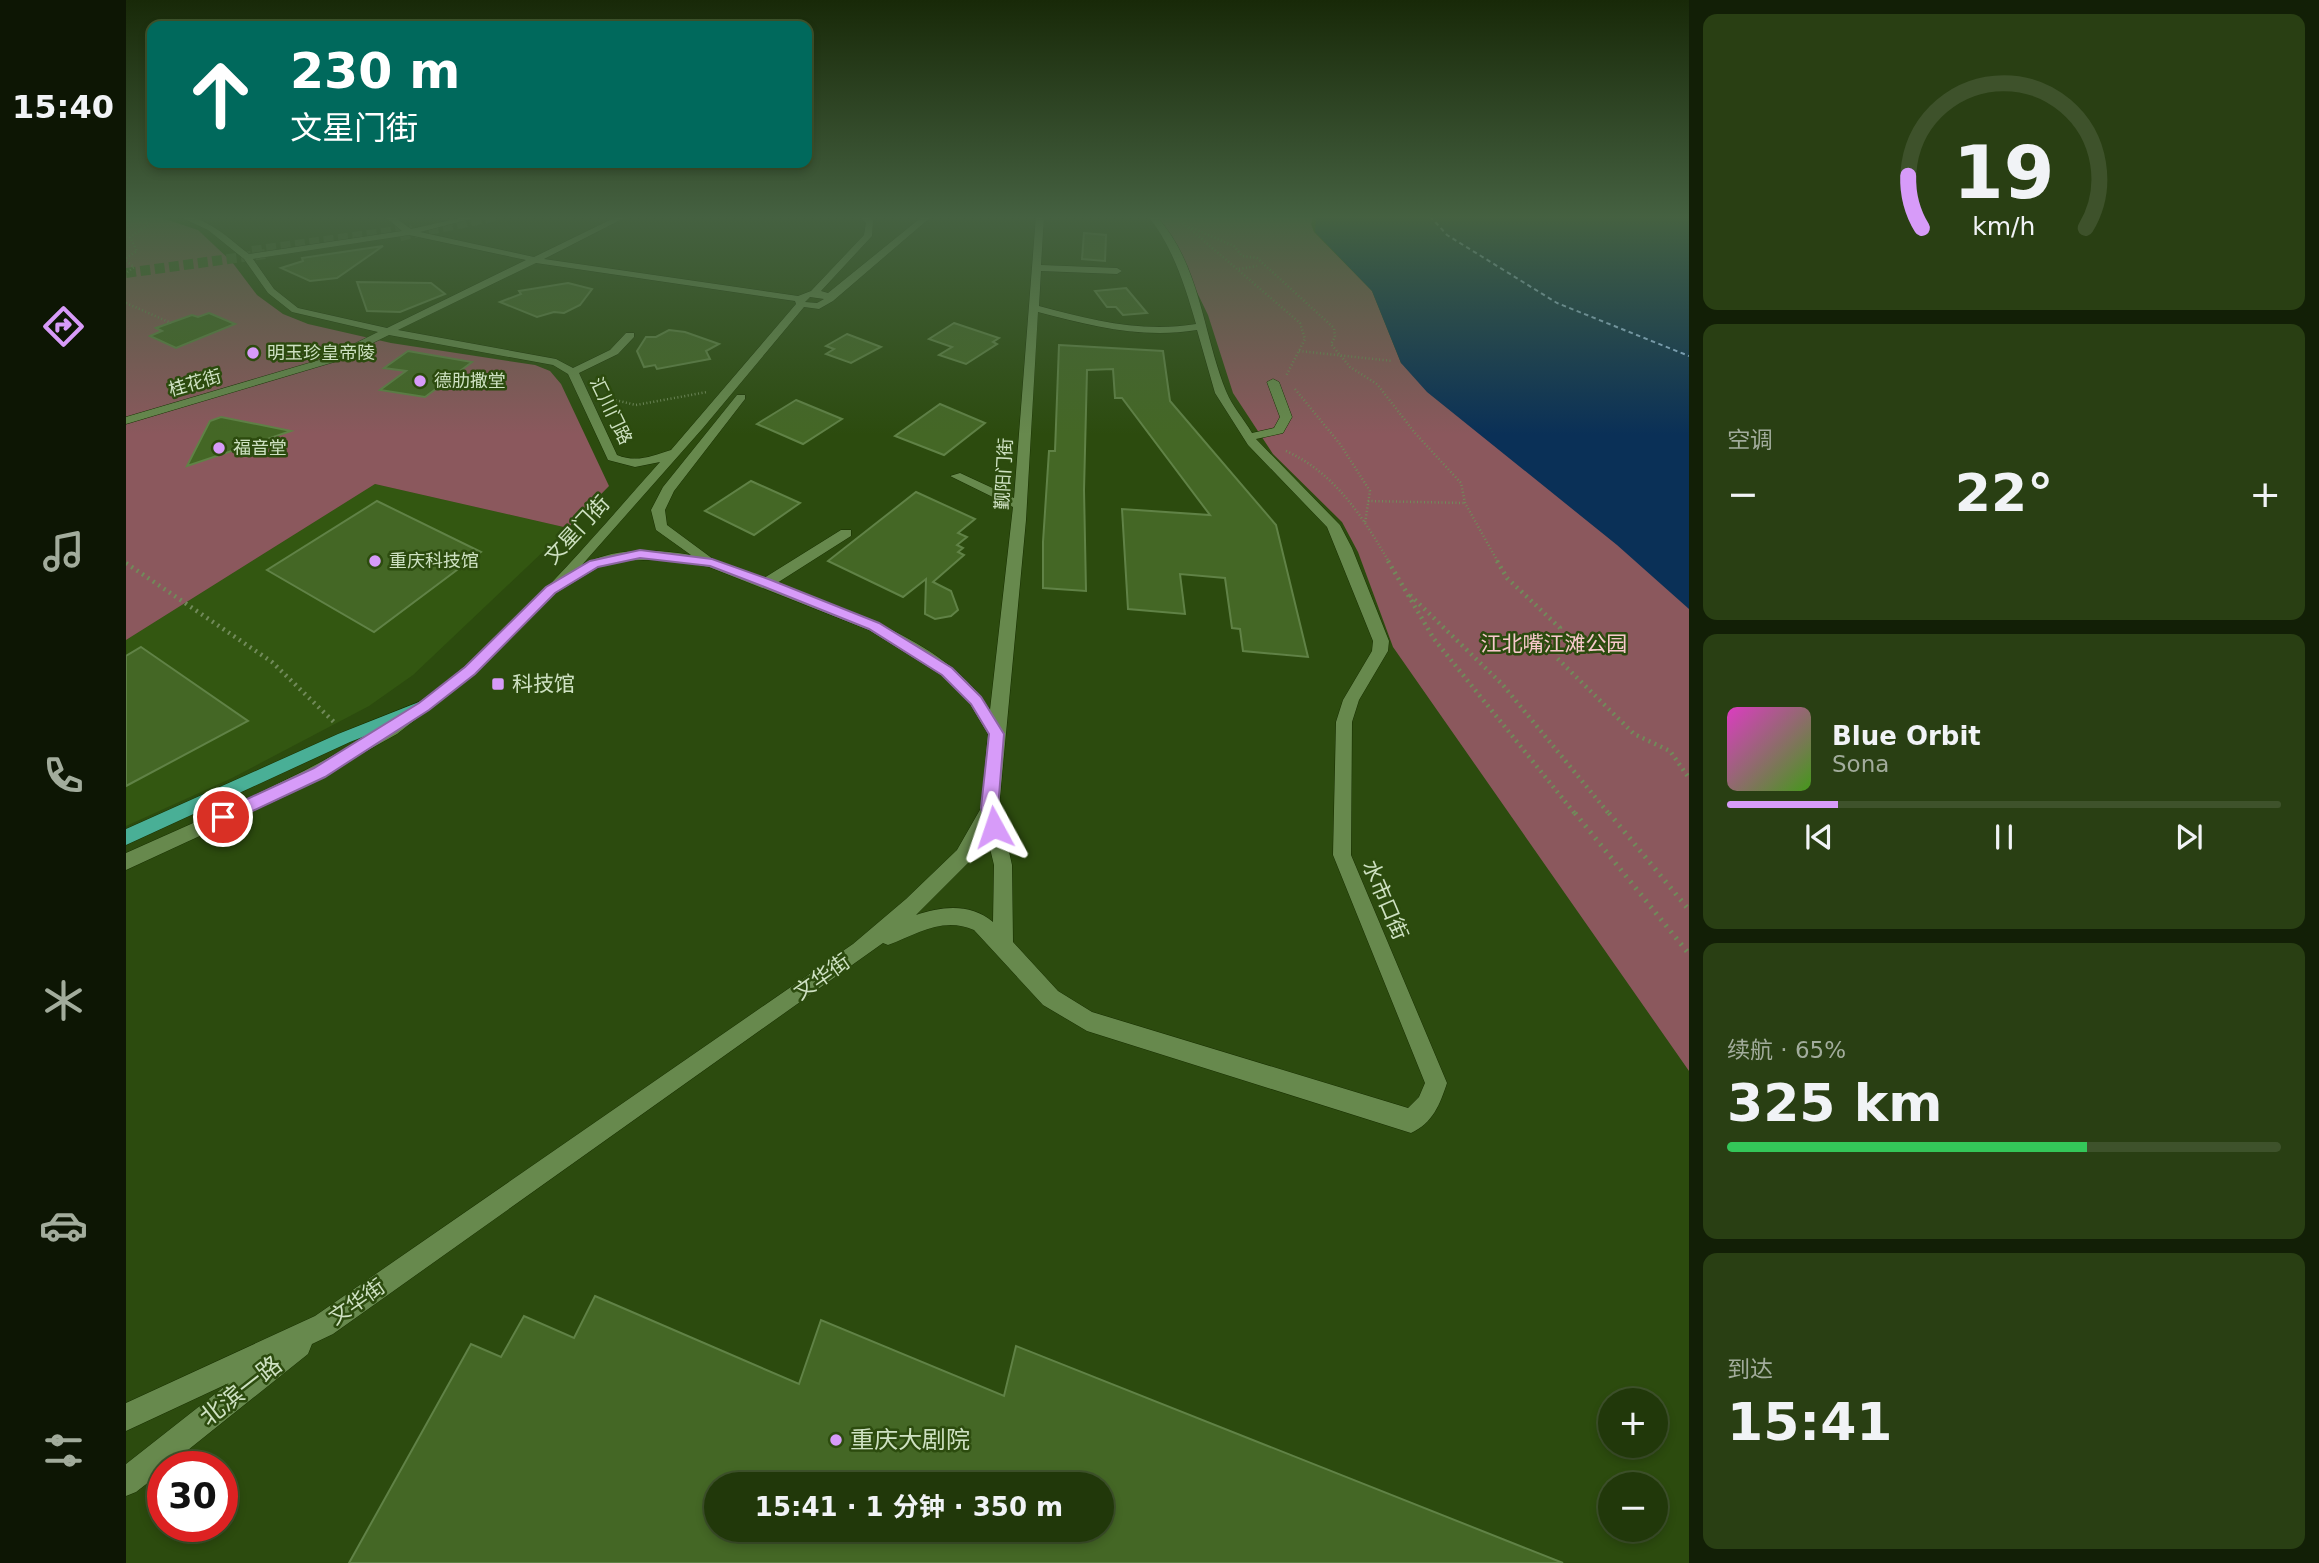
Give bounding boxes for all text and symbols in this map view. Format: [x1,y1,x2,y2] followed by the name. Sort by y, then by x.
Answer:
[290,43,460,100] text: 230 m
[175,49,266,140] icon: ahead
[12,88,114,126] text: 15:40
[290,109,418,147] text: 文星门街
[1953,130,2055,215] text: 19
[1972,212,2036,241] text: km/h
[39,302,88,351] icon: directions
[267,342,375,363] place label: 明玉珍皇帝陵
[245,345,261,361] marker: 明玉珍皇帝陵
[166,365,224,400] street label: 桂花街
[434,370,506,391] place label: 德肋撒堂
[412,373,428,389] marker: 德肋撒堂
[586,374,637,448] street label: 汇川门路
[1727,427,1773,453] text: 空调
[233,437,287,458] place label: 福音堂
[991,437,1016,510] street label: 觐阳门街
[211,440,227,456] marker: 福音堂
[1955,463,2053,523] text: 22°
[1727,472,1759,516] text: −
[2249,472,2281,516] text: +
[540,491,614,569] street label: 文星门街
[39,527,88,576] icon: music
[389,550,479,571] place label: 重庆科技馆
[367,553,383,569] marker: 重庆科技馆
[1481,632,1628,656] park label: 江北嘴江滩公园
[512,672,575,696] place label: 科技馆
[490,676,506,692] marker: 科技馆
[1832,721,1981,751] text: Blue Orbit
[39,751,88,800] icon: phone
[1832,751,1889,777] text: Sona
[193,787,253,847] pin
[957,790,1031,864] position arrow
[204,798,242,836] icon: arrive
[1800,818,1838,856] icon: previous
[1985,818,2023,856] icon: pause
[2170,818,2208,856] icon: next
[1358,857,1412,943] street label: 水市口街
[789,949,855,1005] street label: 文华街
[39,976,88,1025] icon: climate
[1727,1037,1846,1063] text: 续航 · 65%
[1727,1073,1942,1133] text: 325 km
[39,1201,88,1250] icon: car
[324,1274,390,1330] street label: 文华街
[195,1350,287,1432] street label: 北滨一路
[1727,1356,1773,1382] text: 到达
[1598,1388,1668,1542] map controls
[1598,1388,1668,1458] button: +
[1727,1392,1893,1452] text: 15:41
[39,1426,88,1475] icon: filters
[850,1426,970,1454] place label: 重庆大剧院
[828,1432,844,1448] marker: 重庆大剧院
[147,1451,238,1542] speed limit sign: 30
[1598,1472,1668,1542] button: −
[755,1492,1063,1522] text: 15:41 · 1 分钟 · 350 m

